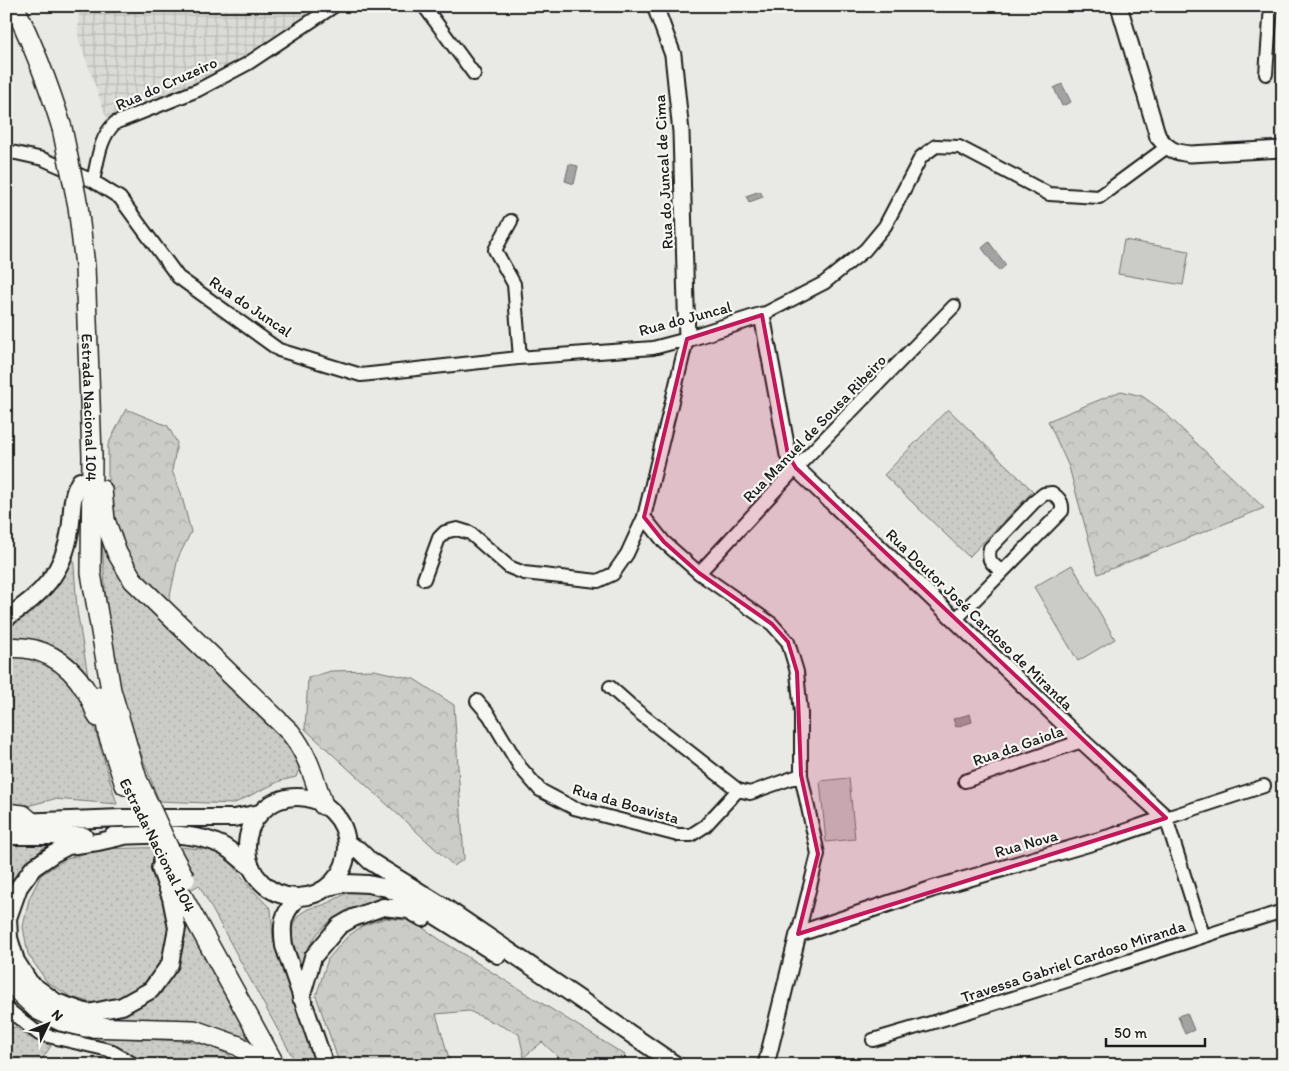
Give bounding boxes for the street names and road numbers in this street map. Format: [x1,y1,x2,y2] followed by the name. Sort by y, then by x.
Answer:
[112,53,220,114] street label: Rua do Cruzeiro
[650,94,677,250] street label: Rua do Juncal de Cima
[206,272,296,341] street label: Rua do Juncal
[637,297,734,340] street label: Rua do Juncal
[77,333,101,482] street label: Estrada Nacional 104
[739,350,890,506] street label: Rua Manuel de Sousa Ribeiro
[882,525,1078,715] street label: Rua Doutor José Cardoso de Miranda
[970,721,1067,770] street label: Rua da Gaiola
[116,775,200,916] street label: Estrada Nacional 104
[570,779,682,828] street label: Rua da Boavista
[992,825,1060,862] street label: Rua Nova
[959,916,1188,1007] street label: Travessa Gabriel Cardoso Miranda

